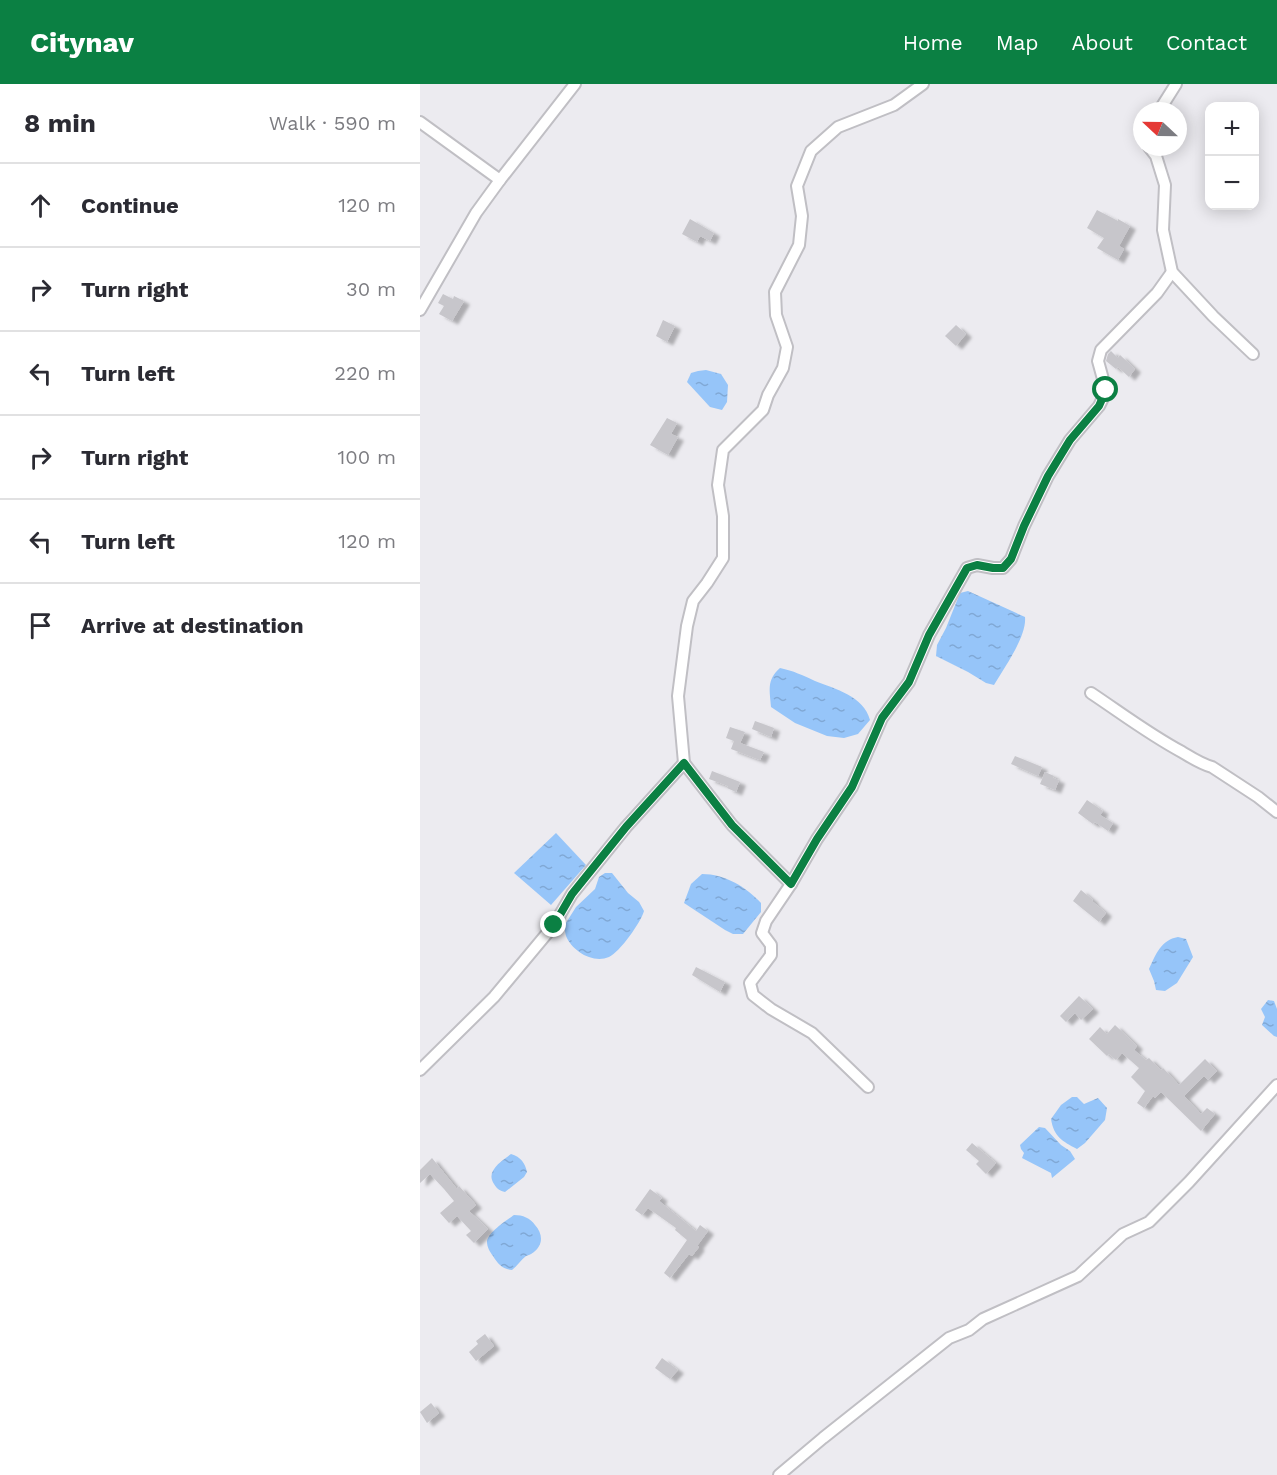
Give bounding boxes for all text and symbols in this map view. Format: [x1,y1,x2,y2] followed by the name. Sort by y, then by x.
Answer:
[30,26,134,59] text: Citynav
[903,30,963,55] text: Home
[996,30,1039,55] text: Map
[1072,30,1133,55] text: About
[1166,30,1247,55] text: Contact
[1133,102,1187,156] north arrow
[1205,102,1259,210] map controls
[1205,102,1259,156] button: +
[24,108,96,138] text: 8 min
[269,111,396,135] text: Walk · 590 m
[1205,156,1259,210] button: −
[24,189,57,222] icon: ahead
[81,193,179,218] text: Continue
[338,193,396,217] text: 120 m
[24,273,57,306] icon: right
[81,277,188,302] text: Turn right
[346,277,396,301] text: 30 m
[24,357,57,390] icon: left
[81,361,175,386] text: Turn left
[334,361,396,385] text: 220 m
[1092,376,1118,402] route start
[24,441,57,474] icon: right
[81,445,188,470] text: Turn right
[337,445,396,469] text: 100 m
[24,525,57,558] icon: left
[81,529,175,554] text: Turn left
[338,529,396,553] text: 120 m
[24,609,57,642] icon: arrive
[81,613,304,638] text: Arrive at destination
[540,911,566,937] route end

